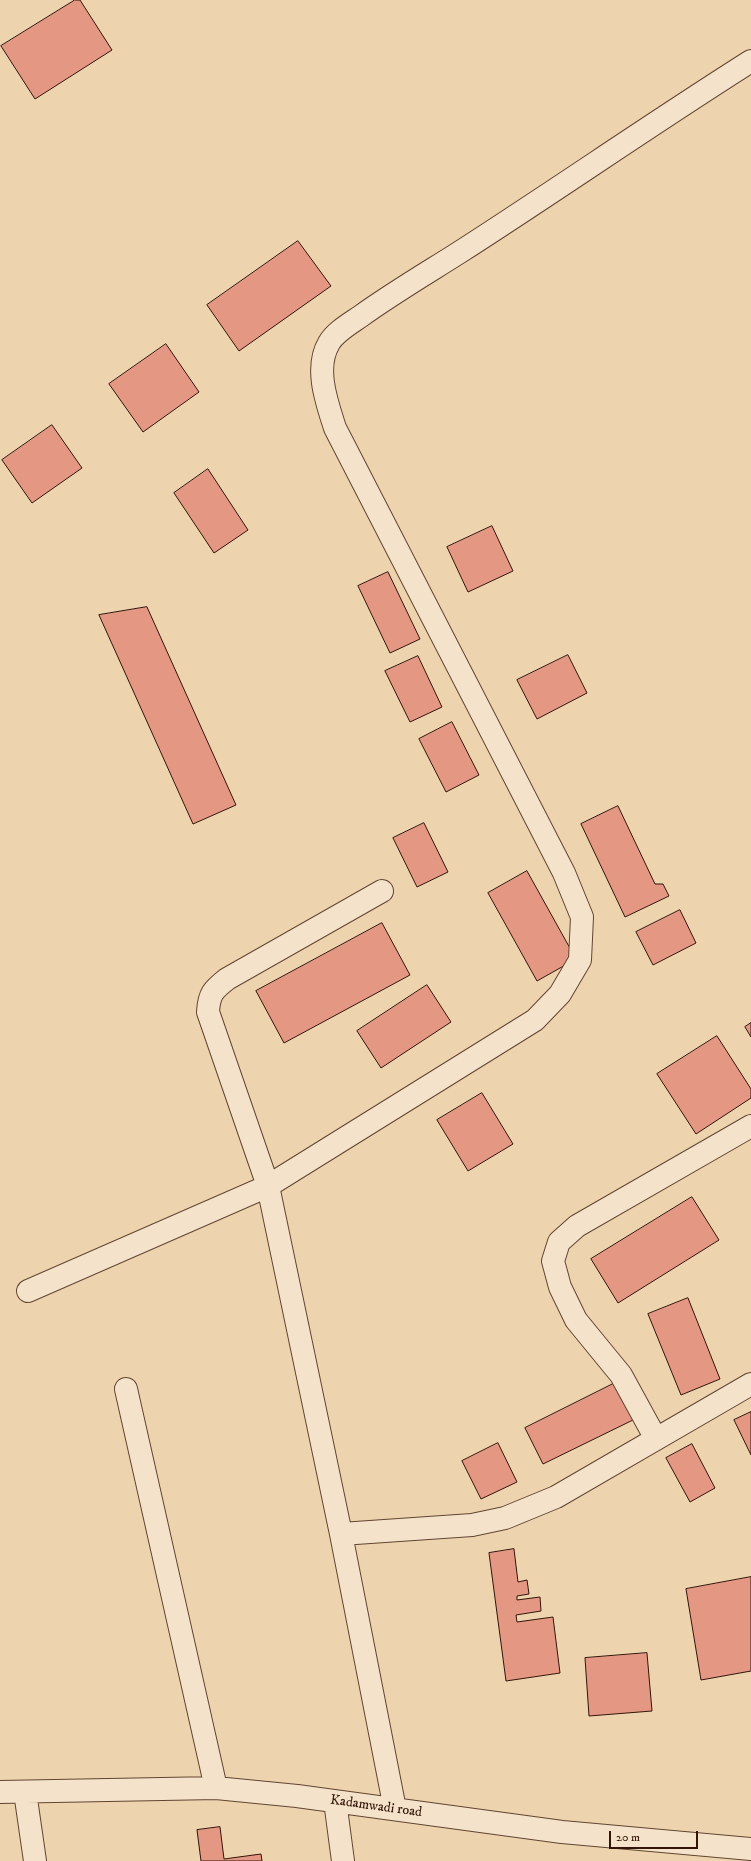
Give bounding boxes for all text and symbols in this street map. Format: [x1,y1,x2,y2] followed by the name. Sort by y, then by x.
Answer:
[329,1792,423,1822] street label: Kadamwadi road
[611,1823,700,1849] scale bar
[616,1830,640,1845] text: 20 m

